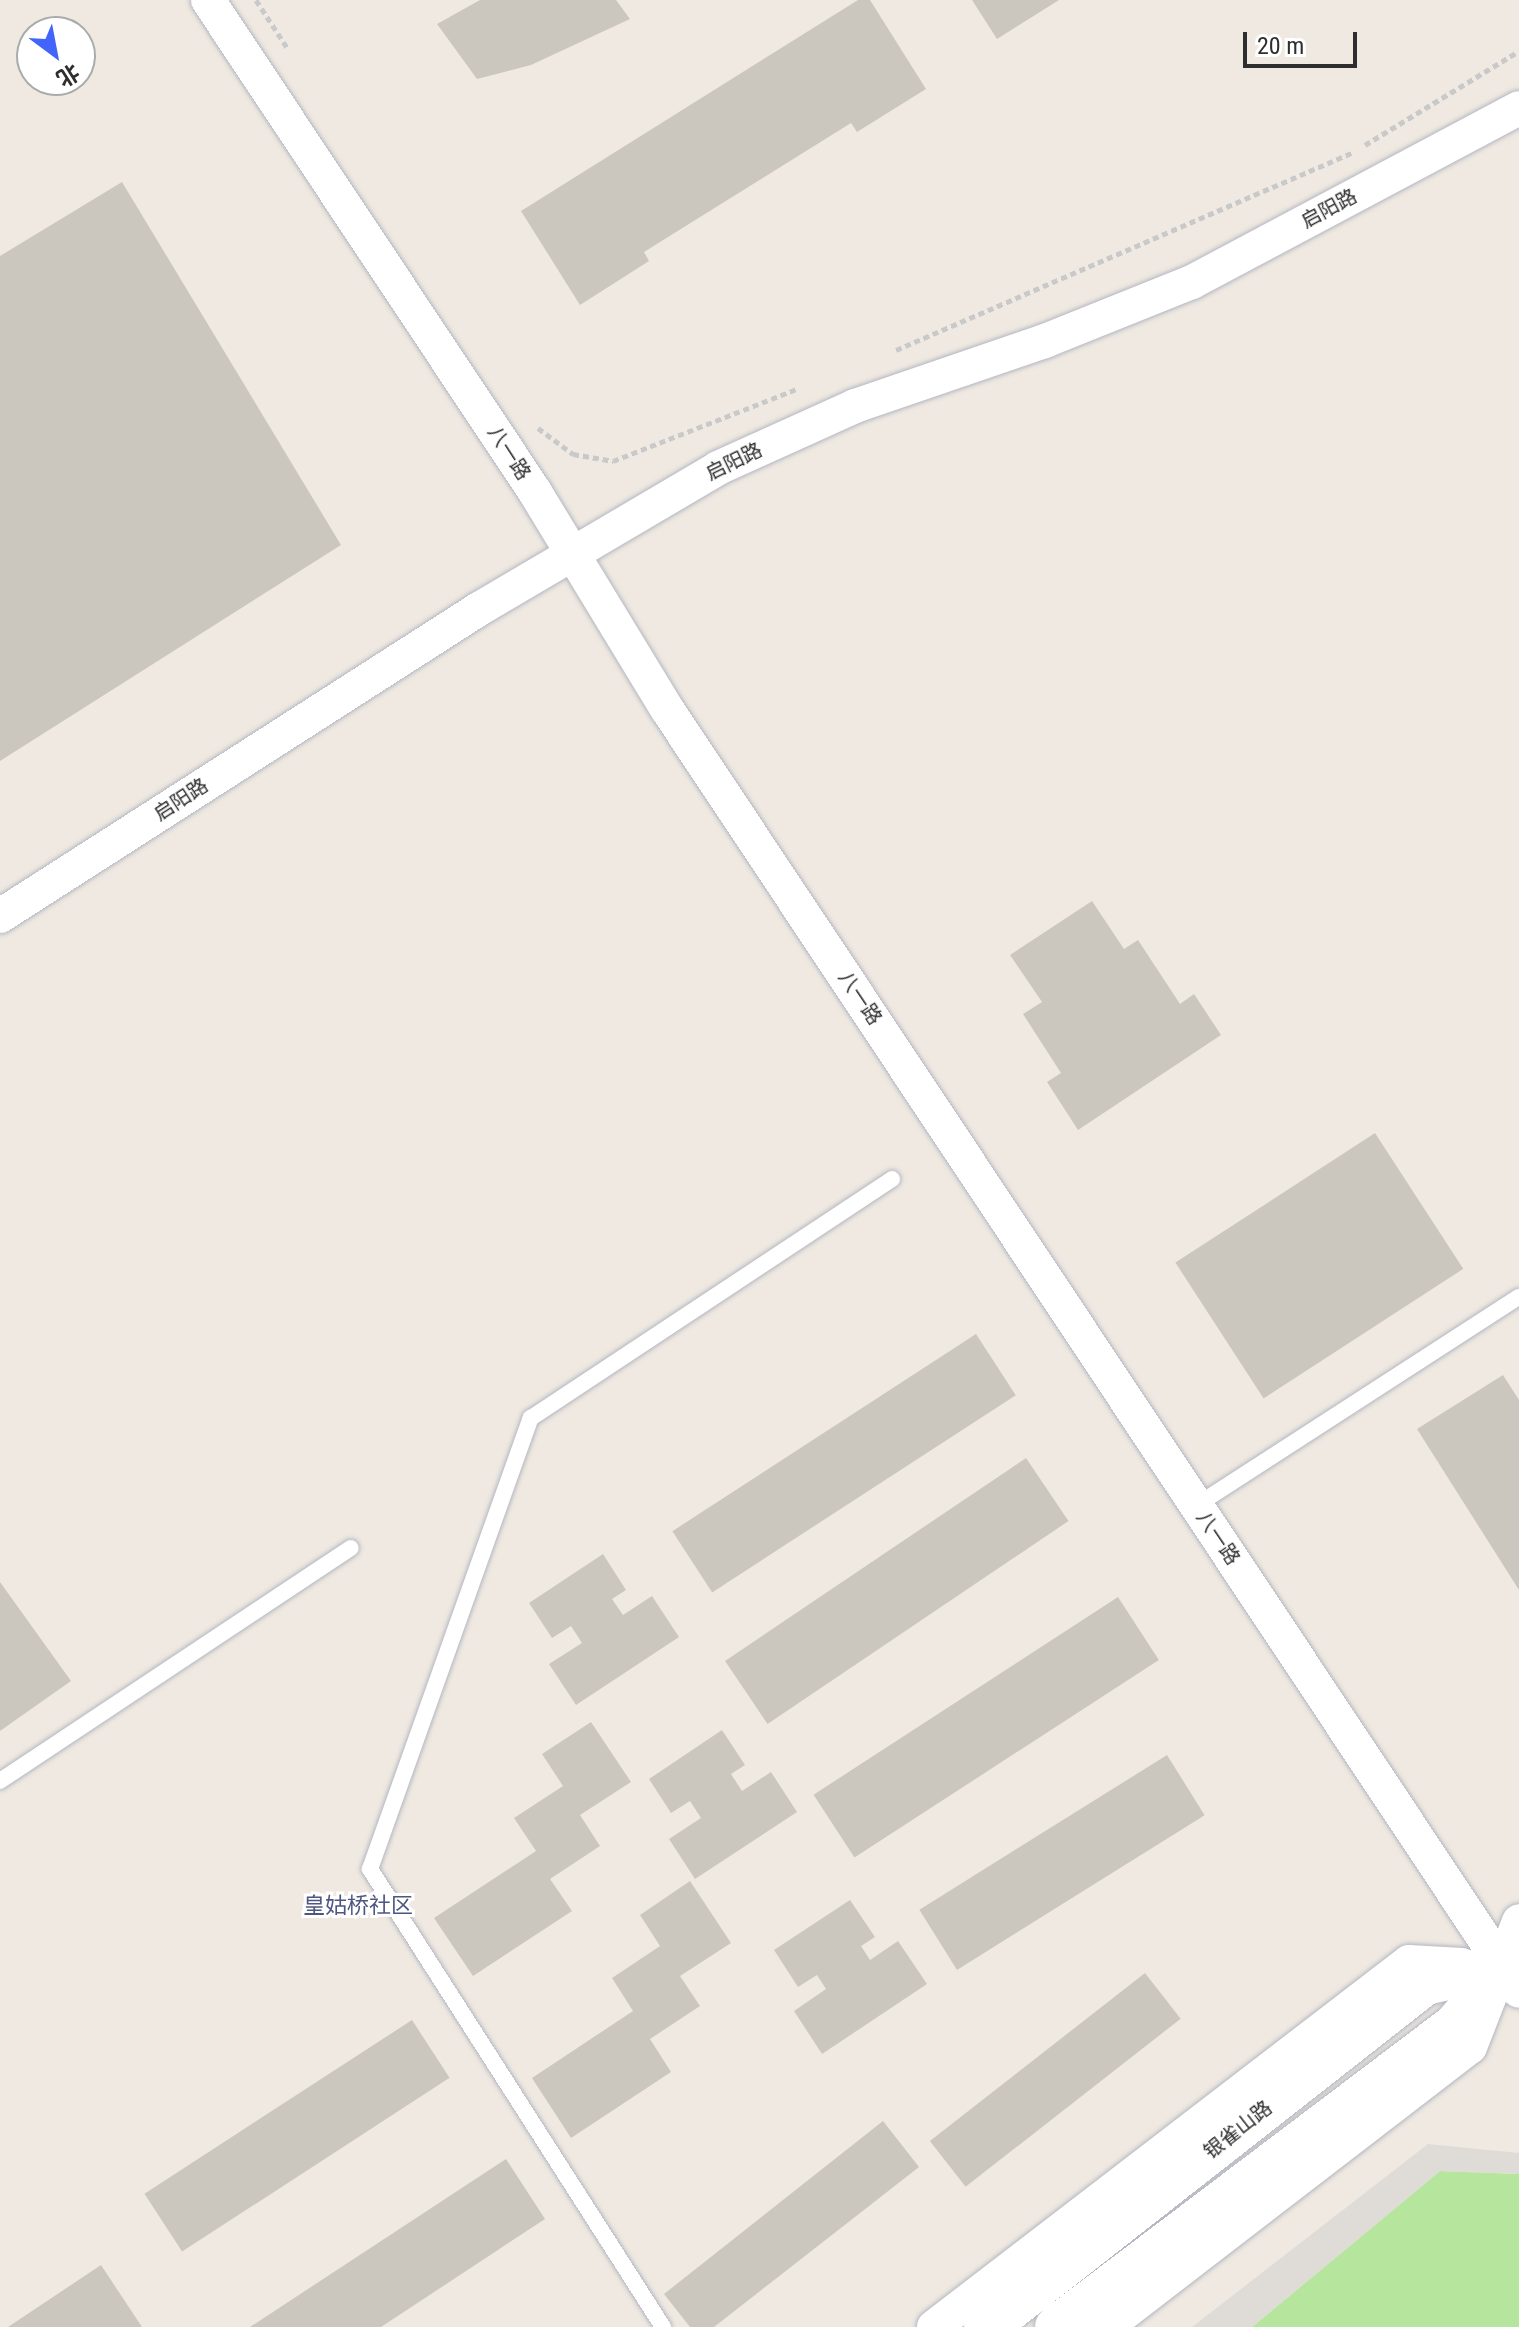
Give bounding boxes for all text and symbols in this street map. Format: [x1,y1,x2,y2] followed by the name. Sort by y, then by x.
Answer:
[16,16,96,96] north arrow
[1247,16,1361,66] scale bar
[1257,32,1304,60] text: 20 m
[52,59,84,92] text: 北
[1297,184,1361,234] street label: 启阳路
[483,421,535,485] street label: 八一路
[702,438,766,486] street label: 启阳路
[149,774,213,826] street label: 启阳路
[833,966,887,1030] street label: 八一路
[1191,1506,1245,1570] street label: 八一路
[303,1893,413,1919] district label: 皇姑桥社区
[1199,2096,1277,2164] street label: 银雀山路

